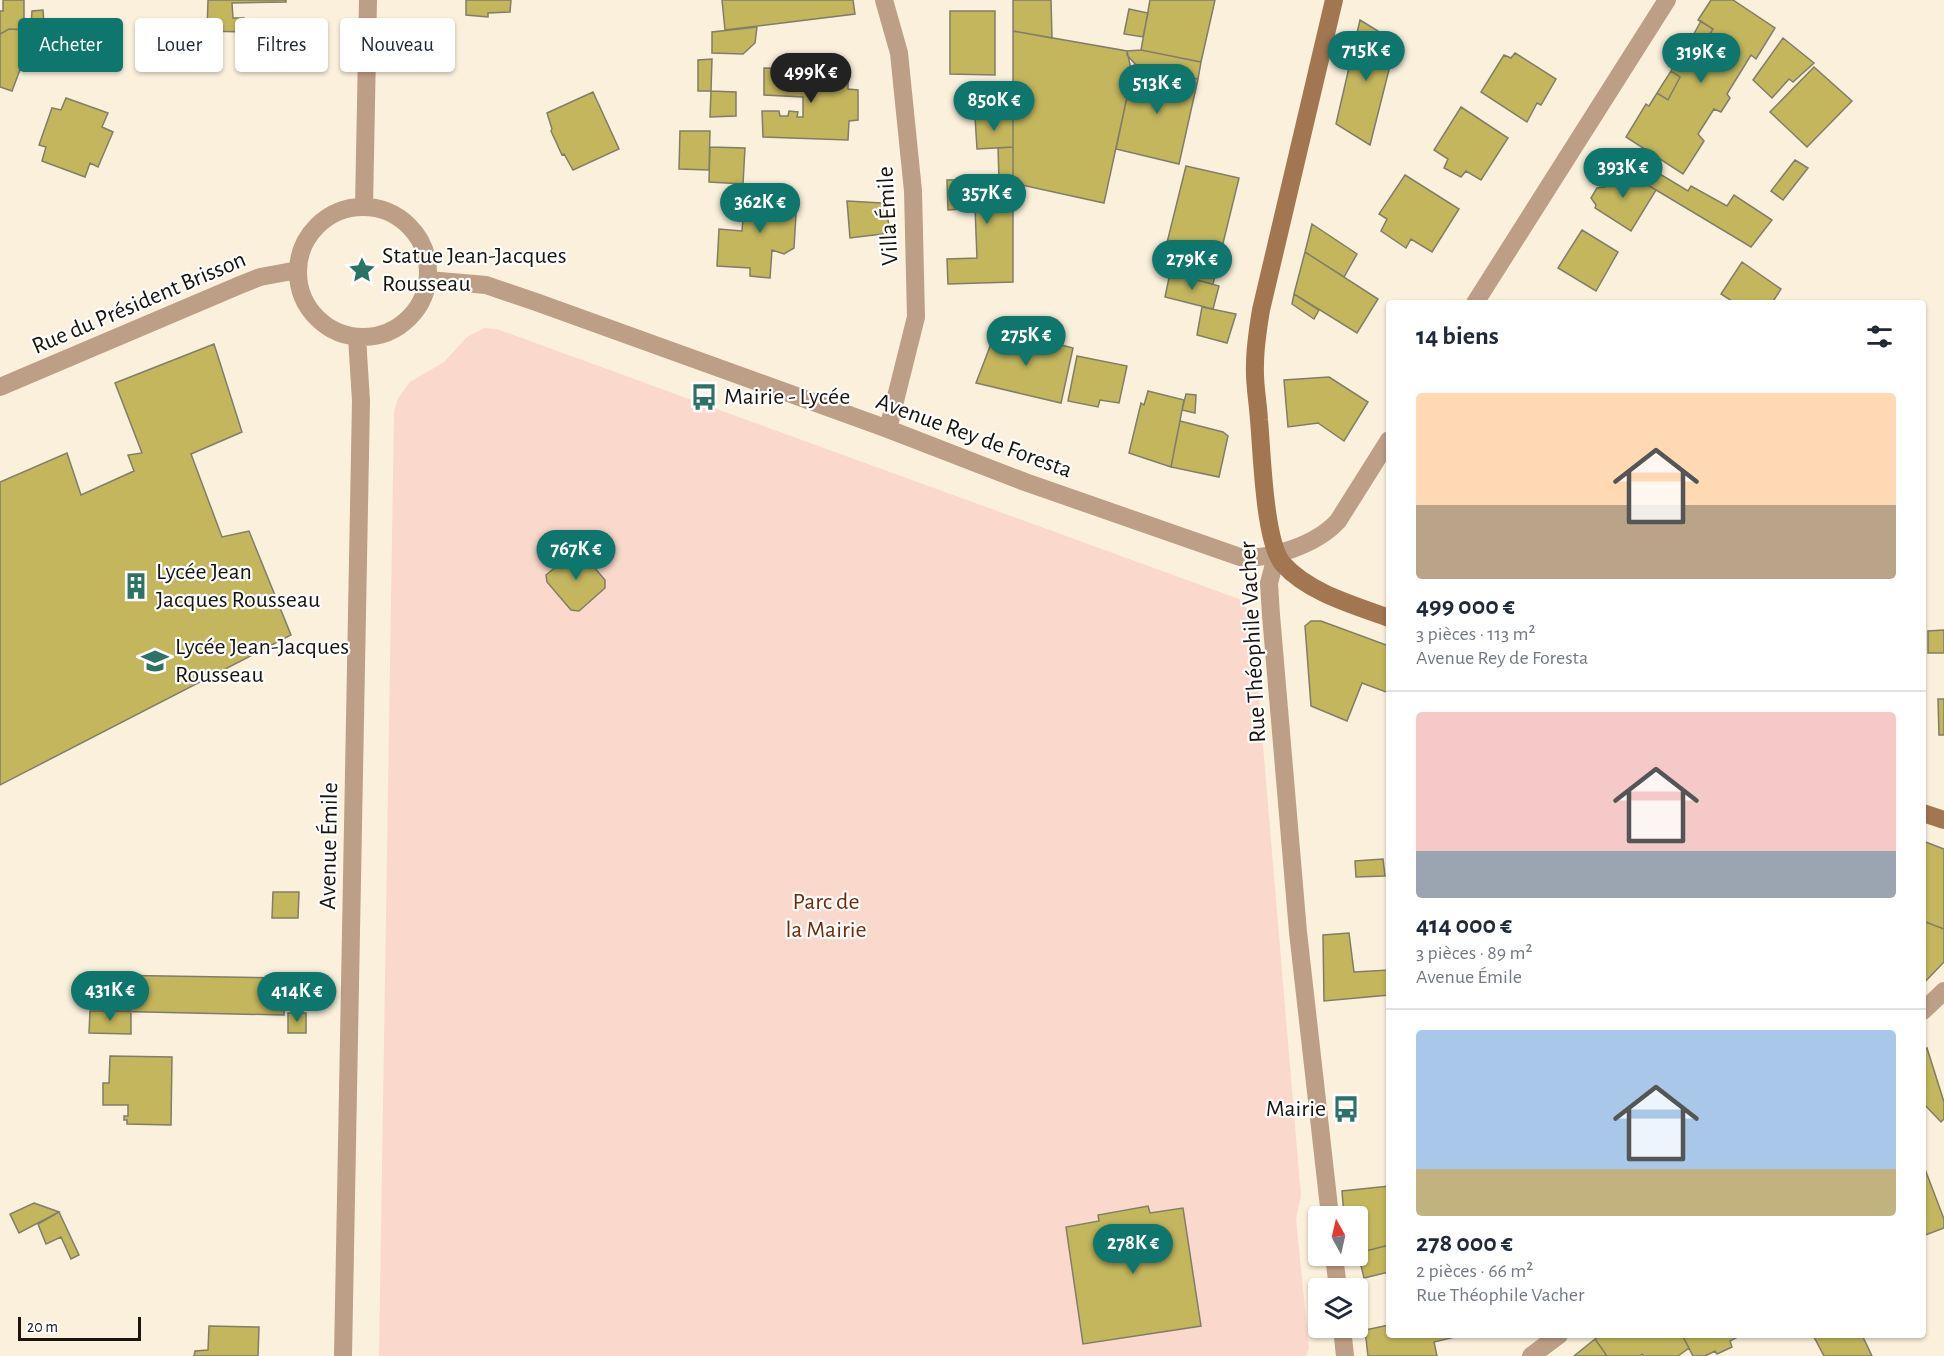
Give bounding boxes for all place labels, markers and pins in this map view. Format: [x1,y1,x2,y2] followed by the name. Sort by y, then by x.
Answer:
[1317,31,1415,82] pin: 715K €
[1652,33,1750,84] pin: 319K €
[762,53,860,104] pin: 499K €
[1108,64,1206,115] pin: 513K €
[945,81,1043,132] pin: 850K €
[1574,148,1672,199] pin: 393K €
[938,174,1036,225] pin: 357K €
[711,183,809,234] pin: 362K €
[1143,240,1241,291] pin: 279K €
[382,244,567,296] place label: Statue Jean-Jacques Rousseau
[347,255,377,285] place icon: Statue Jean-Jacques Rousseau
[977,316,1075,367] pin: 275K €
[689,382,719,412] bus stop icon: Mairie - Lycée
[724,385,850,409] place label: Mairie - Lycée
[527,530,625,581] pin: 767K €
[156,560,320,612] place label: Lycée Jean Jacques Rousseau
[121,571,151,601] building icon: Lycée Jean Jacques Rousseau
[175,635,349,687] place label: Lycée Jean-Jacques Rousseau
[140,646,170,676] school or university icon: Lycée Jean-Jacques Rousseau
[61,971,159,1022] pin: 431K €
[248,972,346,1023] pin: 414K €
[1331,1094,1361,1124] bus stop icon: Mairie
[1266,1097,1326,1121] place label: Mairie
[1084,1224,1182,1275] pin: 278K €

